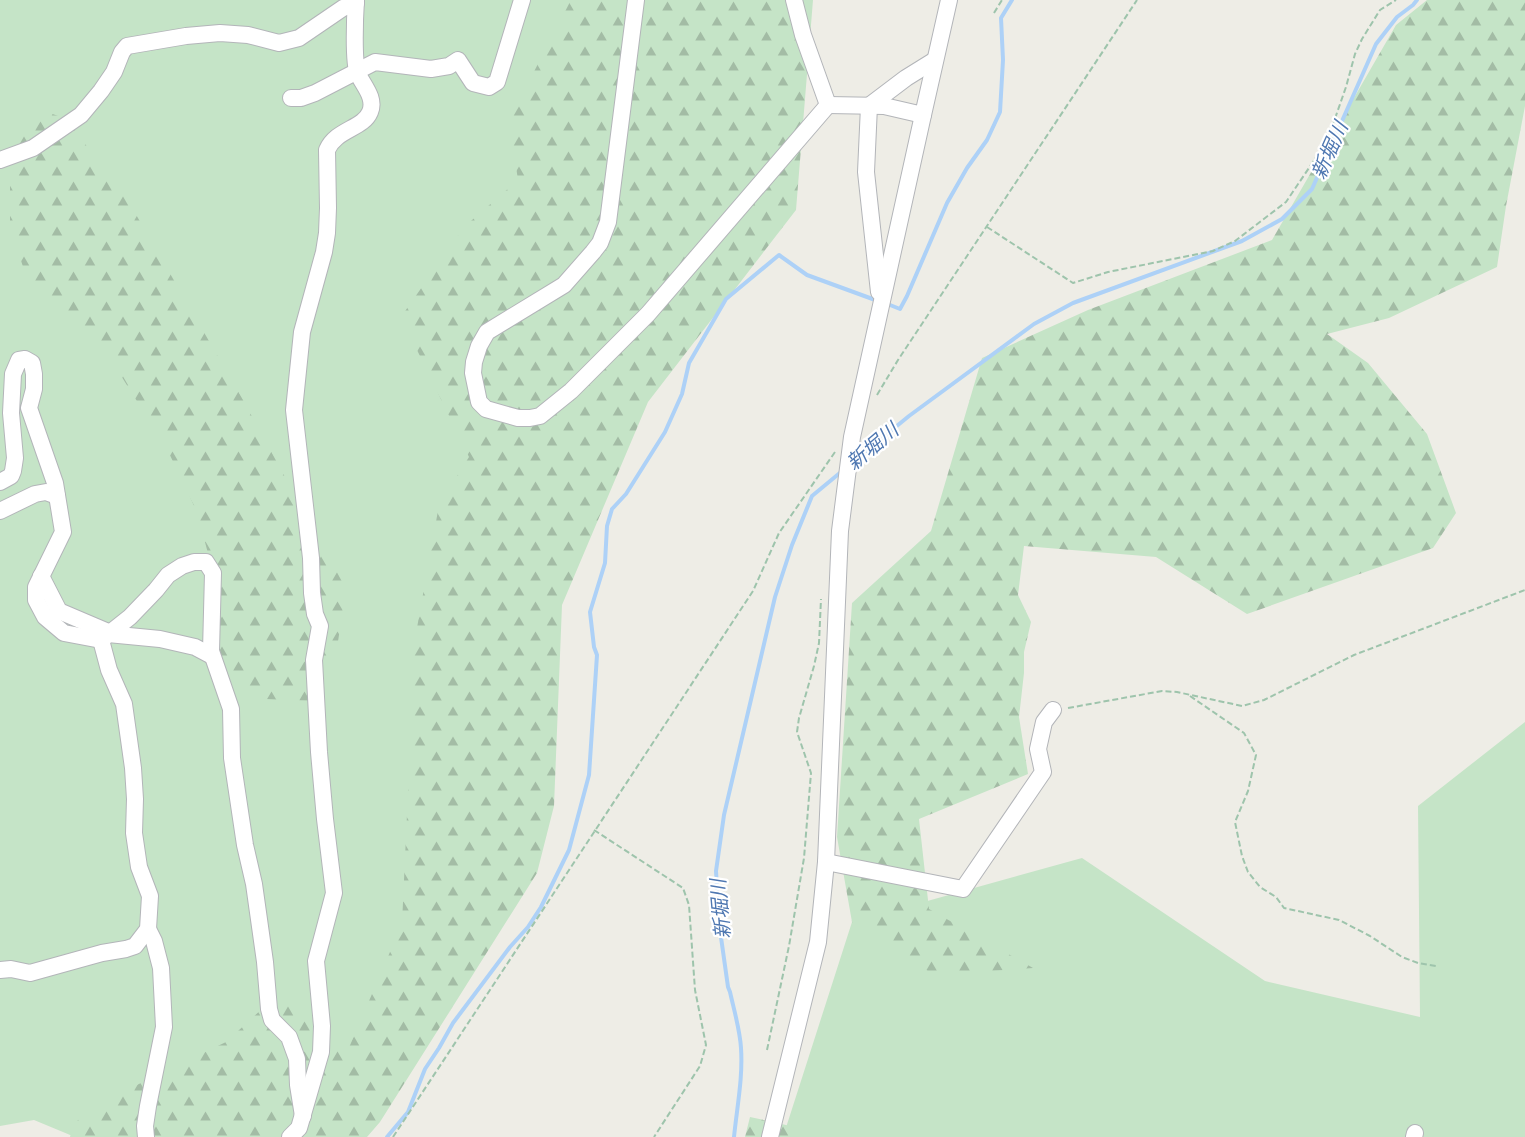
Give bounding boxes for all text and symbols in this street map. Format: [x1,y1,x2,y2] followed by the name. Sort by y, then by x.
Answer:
[1304,115,1354,183] water label: 新堀川
[840,415,905,476] water label: 新堀川
[704,876,736,940] water label: 新堀川

